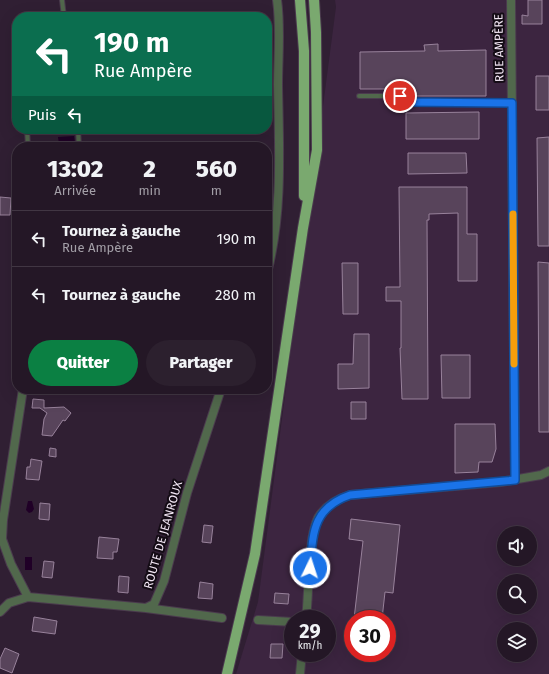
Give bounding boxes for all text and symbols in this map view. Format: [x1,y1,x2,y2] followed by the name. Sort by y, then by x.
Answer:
[490,14,507,82] street label: RUE AMPÈRE
[94,26,169,59] text: 190 m
[28,28,80,80] icon: left
[94,60,192,82] text: Rue Ampère
[383,79,417,113] pin
[389,85,411,107] icon: arrive
[64,104,86,126] icon: left
[28,106,56,124] text: Puis
[47,155,103,183] text: 13:02
[143,155,156,183] text: 2
[196,155,237,183] text: 560
[54,183,96,198] text: Arrivée
[138,183,161,198] text: min
[211,183,222,198] text: m
[62,222,181,240] text: Tournez à gauche
[28,228,50,250] icon: left
[216,230,256,248] text: 190 m
[62,240,133,255] text: Rue Ampère
[28,284,50,306] icon: left
[62,286,181,304] text: Tournez à gauche
[215,286,256,304] text: 280 m
[28,340,138,386] button: Quitter
[146,340,256,386] button: Partager
[141,479,185,591] street label: ROUTE DE JEANROUX
[497,526,537,662] map controls
[497,526,537,566] button: sound
[289,547,331,589] position arrow
[497,574,537,614] button: search
[344,610,396,662] speed limit sign: 30
[299,619,321,643] text: 29
[497,622,537,662] button: layers
[298,640,322,652] text: km/h

